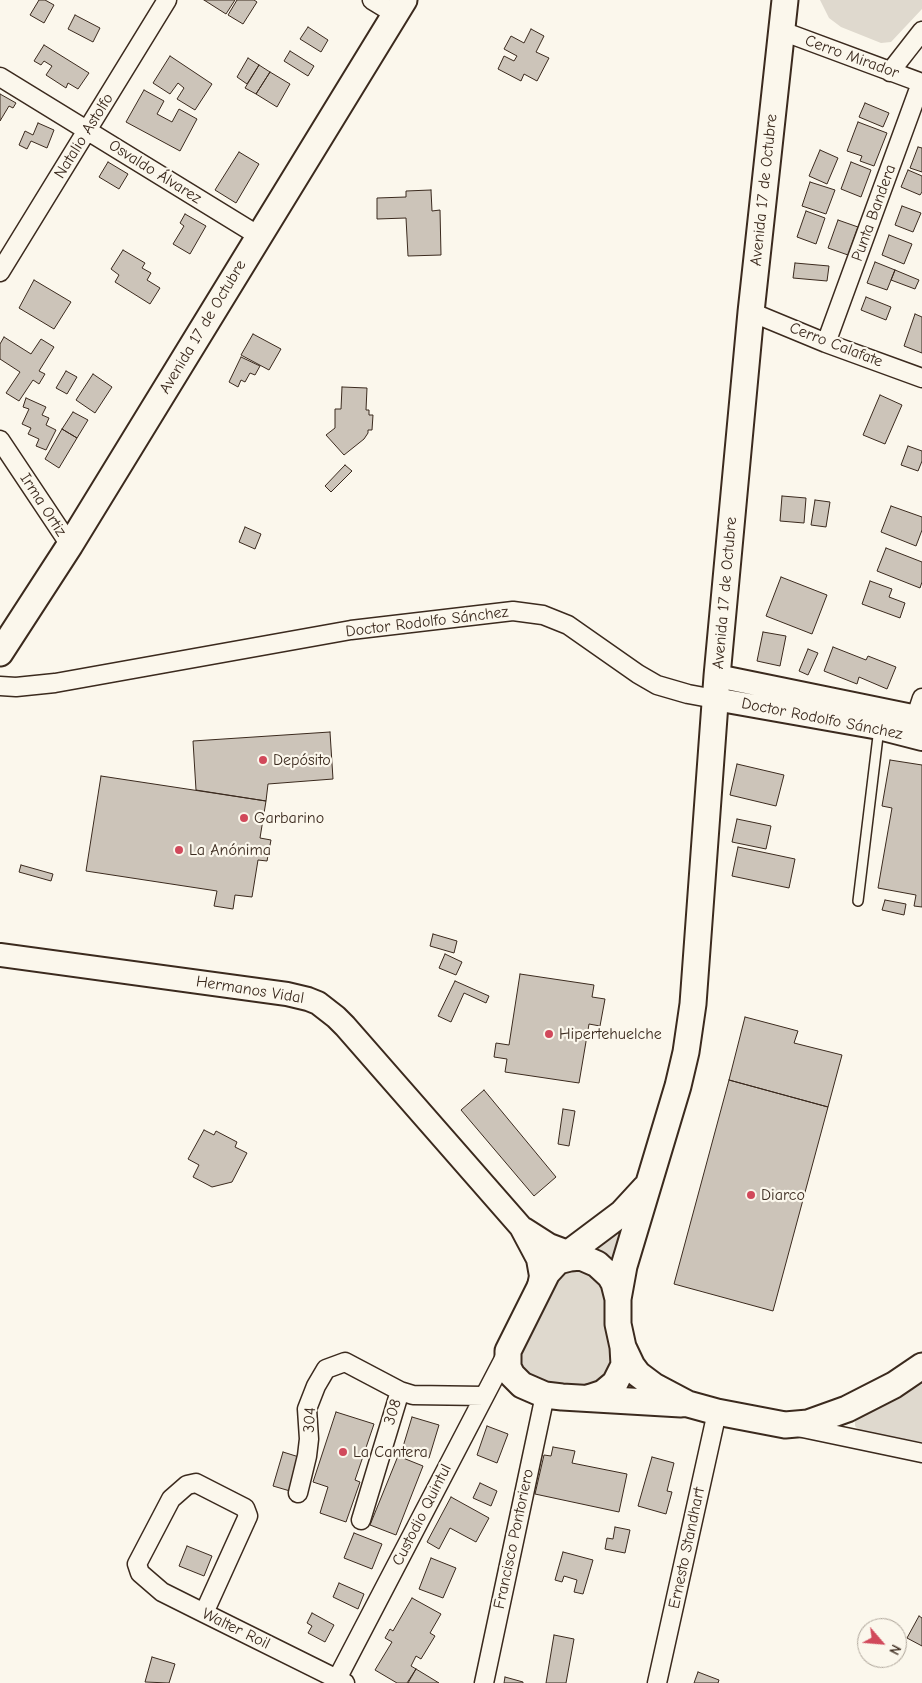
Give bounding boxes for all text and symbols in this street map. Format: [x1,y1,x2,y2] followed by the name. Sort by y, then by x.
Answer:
[802,31,902,83] street label: Cerro Mirador
[50,90,118,182] street label: Natalio Astolfo
[746,113,782,267] street label: Avenida 17 de Octubre
[105,136,205,208] street label: Osvaldo Álvarez
[848,162,900,264] street label: Punta Bandera
[155,257,251,397] street label: Avenida 17 de Octubre
[787,318,885,372] street label: Cerro Calafate
[16,470,70,540] street label: Irma Ortiz
[709,516,741,670] street label: Avenida 17 de Octubre
[344,602,510,642] street label: Doctor Rodolfo Sánchez
[740,694,904,744] street label: Doctor Rodolfo Sánchez
[273,750,331,770] place label: Depósito
[257,754,269,766] marker: Depósito
[254,808,324,828] place label: Garbarino
[238,812,250,824] marker: Garbarino
[189,840,271,860] place label: La Anónima
[173,844,185,856] marker: La Anónima
[195,972,305,1008] street label: Hermanos Vidal
[559,1024,662,1044] place label: Hipertehuelche
[543,1028,555,1040] marker: Hipertehuelche
[761,1185,805,1205] place label: Diarco
[745,1189,757,1201] marker: Diarco
[380,1397,406,1427] street label: 308
[300,1407,320,1433] street label: 304
[353,1442,428,1462] place label: La Cantera
[337,1446,349,1458] marker: La Cantera
[388,1461,456,1569] street label: Custodio Quintul
[490,1467,538,1611] street label: Francisco Pontoriero
[665,1485,709,1611] street label: Ernesto Standhart
[199,1604,273,1654] street label: Walter Roil
[857,1618,907,1668] north arrow
[885,1642,905,1658] text: N

